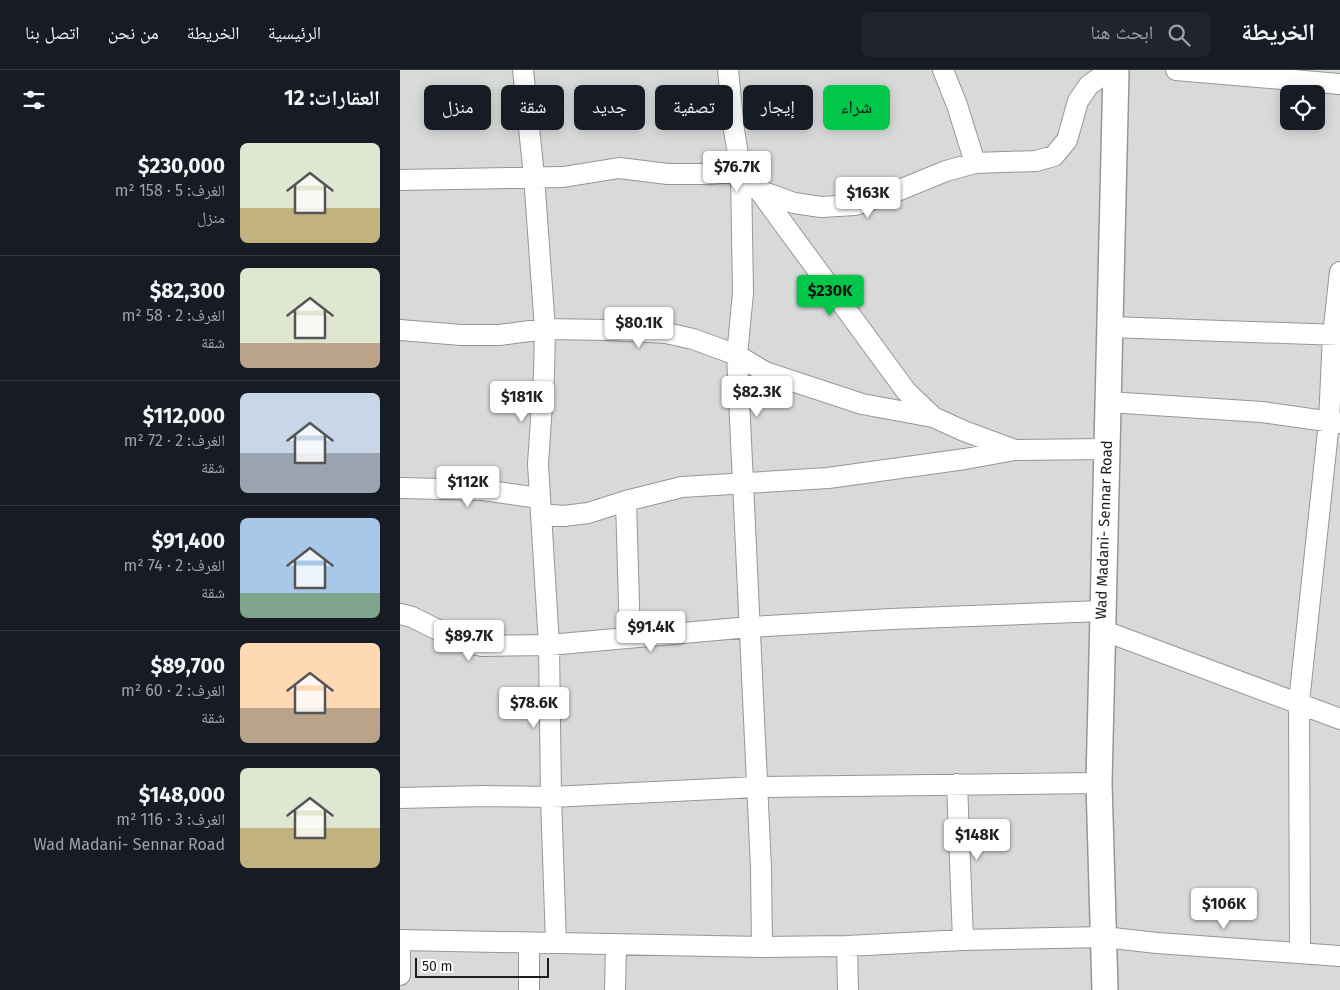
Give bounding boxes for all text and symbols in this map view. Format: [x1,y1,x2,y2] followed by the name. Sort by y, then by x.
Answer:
[861,12,1211,57] search box
[1241,18,1315,46] text: الخريطة
[1090,21,1153,44] text: ابحث هنا
[1165,21,1193,49] icon: search
[25,22,80,44] text: اتصل بنا
[108,22,159,44] text: من نحن
[187,22,240,44] text: الخريطة
[268,22,321,44] text: الرئيسية
[284,85,380,111] text: العقارات: 12
[424,85,491,130] chip: منزل
[501,85,564,130] chip: شقة
[574,85,645,130] chip: جديد
[655,85,733,130] chip: تصفية
[743,85,813,130] chip: إيجار
[823,85,890,130] chip: شراء
[1280,85,1325,130] map controls
[1280,85,1325,130] button: locate
[20,86,48,114] icon: filters
[696,150,778,193] pin: $76.7K
[138,153,225,179] text: $230,000
[714,157,760,176] text: $76.7K
[280,163,340,223] icon: home
[833,176,903,219] pin: $163K
[115,181,225,200] text: الغرف: 5 · 158 m²
[847,183,889,202] text: $163K
[197,208,225,227] text: منزل
[795,274,865,317] pin: $230K
[150,278,225,304] text: $82,300
[808,281,852,300] text: $230K
[280,288,340,348] icon: home
[122,306,225,325] text: الغرف: 2 · 58 m²
[598,306,680,349] pin: $80.1K
[615,313,663,332] text: $80.1K
[201,333,225,352] text: شقة
[716,376,798,418] pin: $82.3K
[487,380,557,423] pin: $181K
[733,382,781,401] text: $82.3K
[501,387,543,406] text: $181K
[143,403,225,429] text: $112,000
[280,413,340,473] icon: home
[124,431,225,450] text: الغرف: 2 · 72 m²
[1092,440,1116,620] street label: Wad Madani- Sennar Road
[201,458,225,477] text: شقة
[433,466,503,508] pin: $112K
[447,472,489,491] text: $112K
[152,528,225,554] text: $91,400
[280,538,340,598] icon: home
[124,556,225,575] text: الغرف: 2 · 74 m²
[201,583,225,602] text: شقة
[610,610,692,653] pin: $91.4K
[627,617,675,636] text: $91.4K
[428,620,510,662] pin: $89.7K
[445,626,493,645] text: $89.7K
[151,653,225,679] text: $89,700
[280,663,340,723] icon: home
[121,681,225,700] text: الغرف: 2 · 60 m²
[493,686,575,729] pin: $78.6K
[510,693,558,712] text: $78.6K
[201,708,225,727] text: شقة
[139,782,225,808] text: $148,000
[280,788,340,848] icon: home
[116,810,225,829] text: الغرف: 3 · 116 m²
[942,818,1012,861] pin: $148K
[955,825,999,844] text: $148K
[34,835,225,854] text: Wad Madani- Sennar Road
[1189,888,1259,930] pin: $106K
[1202,894,1246,913] text: $106K
[415,955,549,978] scale bar
[422,958,453,975] text: 50 m

